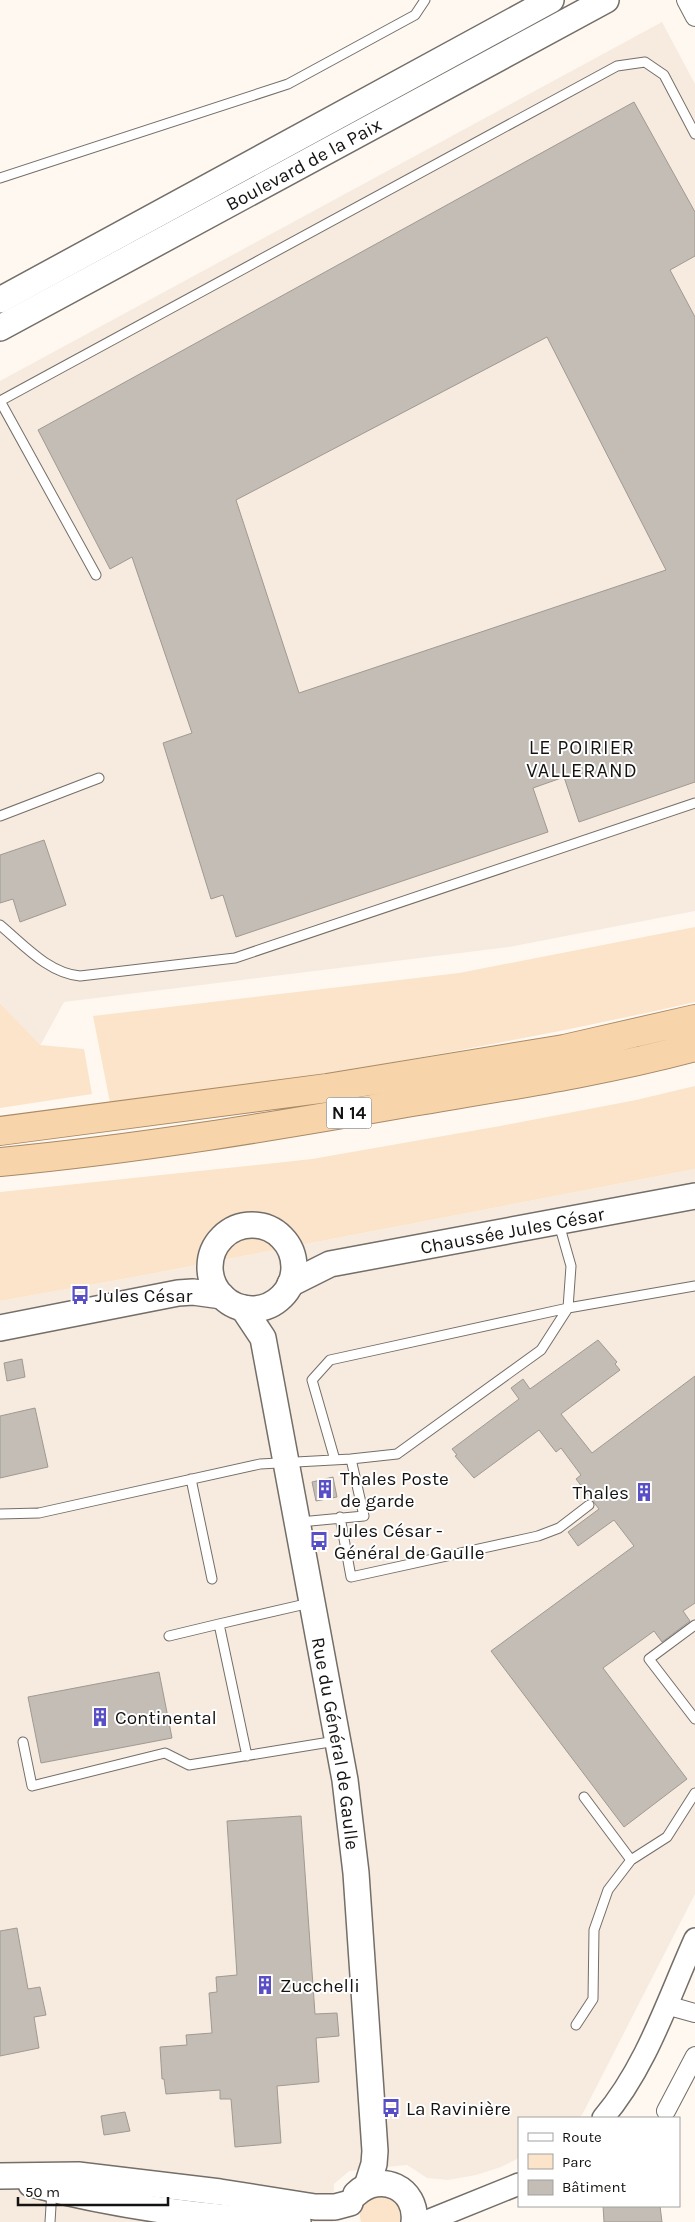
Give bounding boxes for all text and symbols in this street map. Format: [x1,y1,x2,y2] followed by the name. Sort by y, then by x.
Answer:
[222,113,386,216] street label: Boulevard de la Paix
[526,736,638,782] district label: LE POIRIER VALLERAND
[326,1098,372,1128] road number: N 14
[419,1203,606,1259] street label: Chaussée Jules César
[69,1284,91,1306] bus stop icon: Jules César
[95,1285,193,1307] place label: Jules César
[340,1468,449,1512] place label: Thales Poste de garde
[314,1478,336,1500] building icon: Thales Poste de garde
[633,1481,655,1503] building icon: Thales
[573,1482,629,1504] place label: Thales
[334,1520,485,1564] place label: Jules César - Général de Gaulle
[308,1530,330,1552] bus stop icon: Jules César - Général de Gaulle
[307,1635,363,1851] street label: Rue du Général de Gaulle
[89,1706,111,1728] building icon: Continental
[115,1707,217,1729] place label: Continental
[254,1974,276,1996] building icon: Zucchelli
[280,1975,360,1997] place label: Zucchelli
[380,2097,402,2119] bus stop icon: La Ravinière
[406,2098,511,2120] place label: La Ravinière
[518,2117,680,2207] legend
[562,2128,602,2146] text: Route
[562,2153,592,2171] text: Parc
[18,2174,168,2206] scale bar
[562,2178,626,2196] text: Bâtiment
[25,2183,60,2201] text: 50 m

